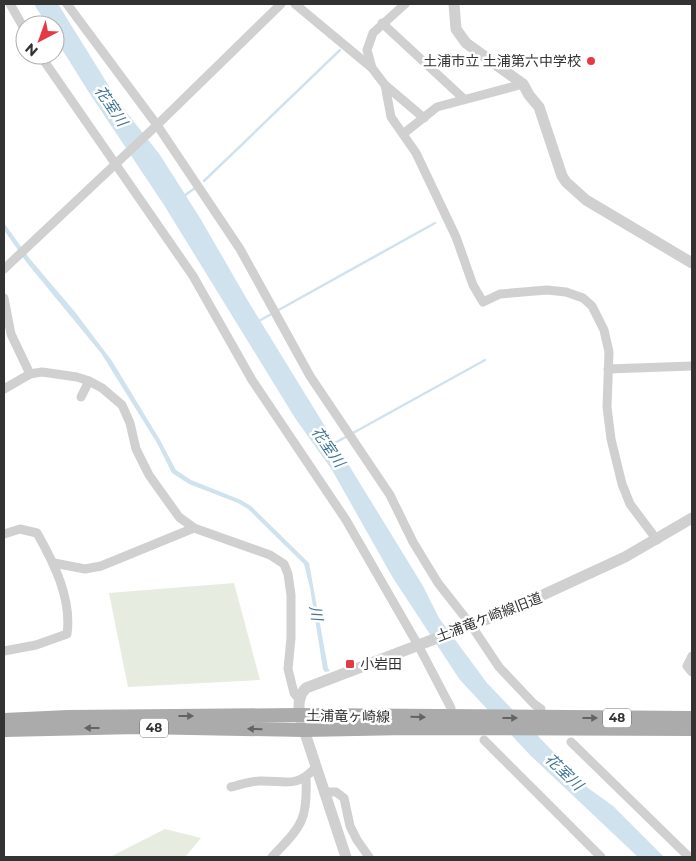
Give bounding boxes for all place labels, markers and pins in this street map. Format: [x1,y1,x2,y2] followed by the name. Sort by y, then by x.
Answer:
[423,52,581,70] place label: 土浦市立 土浦第六中学校
[585,55,597,67] marker: 土浦市立 土浦第六中学校
[360,655,402,673] place label: 小岩田
[344,658,356,670] marker: 小岩田

